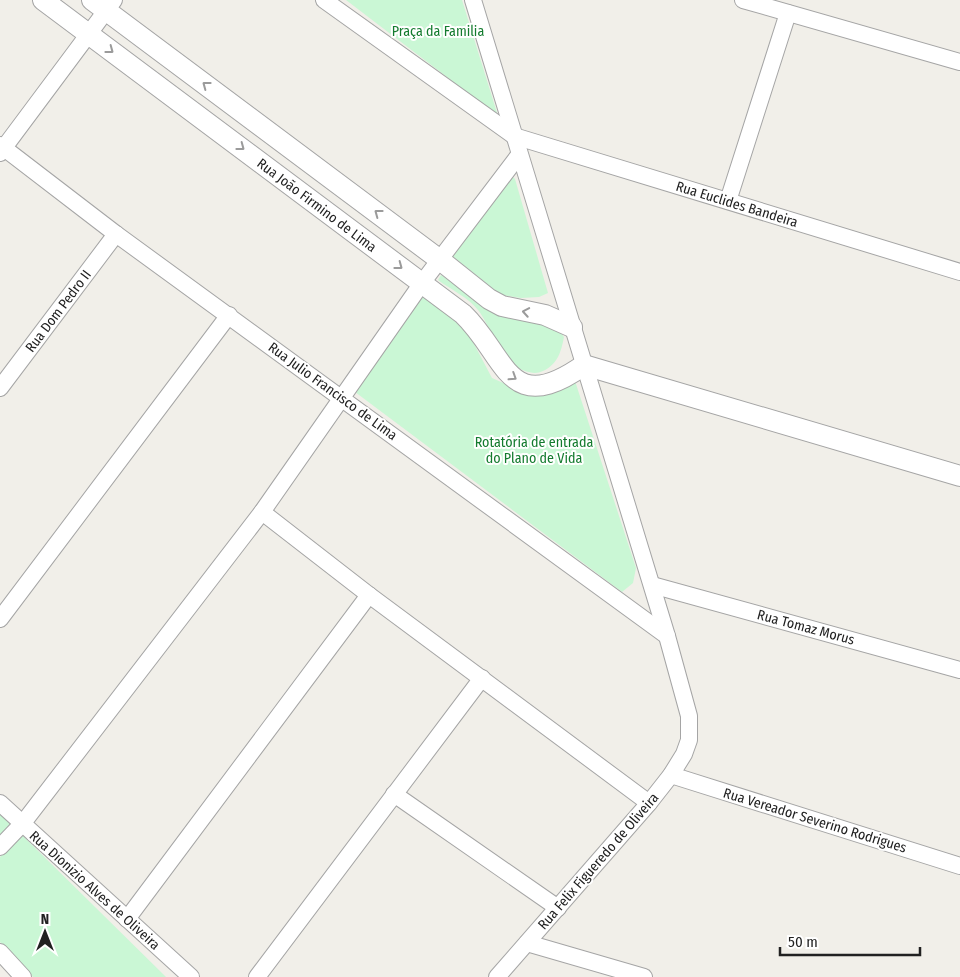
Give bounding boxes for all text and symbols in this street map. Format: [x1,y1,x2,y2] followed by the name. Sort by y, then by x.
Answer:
[392,23,484,40] park label: Praça da Familia
[104,44,114,53] one-way arrow
[202,82,212,91] one-way arrow
[235,142,244,150] one-way arrow
[254,155,380,256] street label: Rua João Firmino de Lima
[674,178,800,231] street label: Rua Euclides Bandeira
[375,211,384,219] one-way arrow
[393,260,402,268] one-way arrow
[22,267,95,356] street label: Rua Dom Pedro II
[522,307,531,317] one-way arrow
[265,339,401,444] street label: Rua Julio Francisco de Lima
[508,371,517,381] one-way arrow
[475,434,593,467] park label: Rotatória de entrada do Plano de Vida
[755,606,856,649] street label: Rua Tomaz Morus
[721,784,909,856] street label: Rua Vereador Severino Rodrigues
[534,789,662,933] street label: Rua Felix Figueredo de Oliveira
[26,827,164,954] street label: Rua Dionizio Alves de Oliveira
[20,907,70,957] north arrow
[41,911,49,928] text: N
[780,924,920,956] scale bar
[788,933,818,951] text: 50 m

